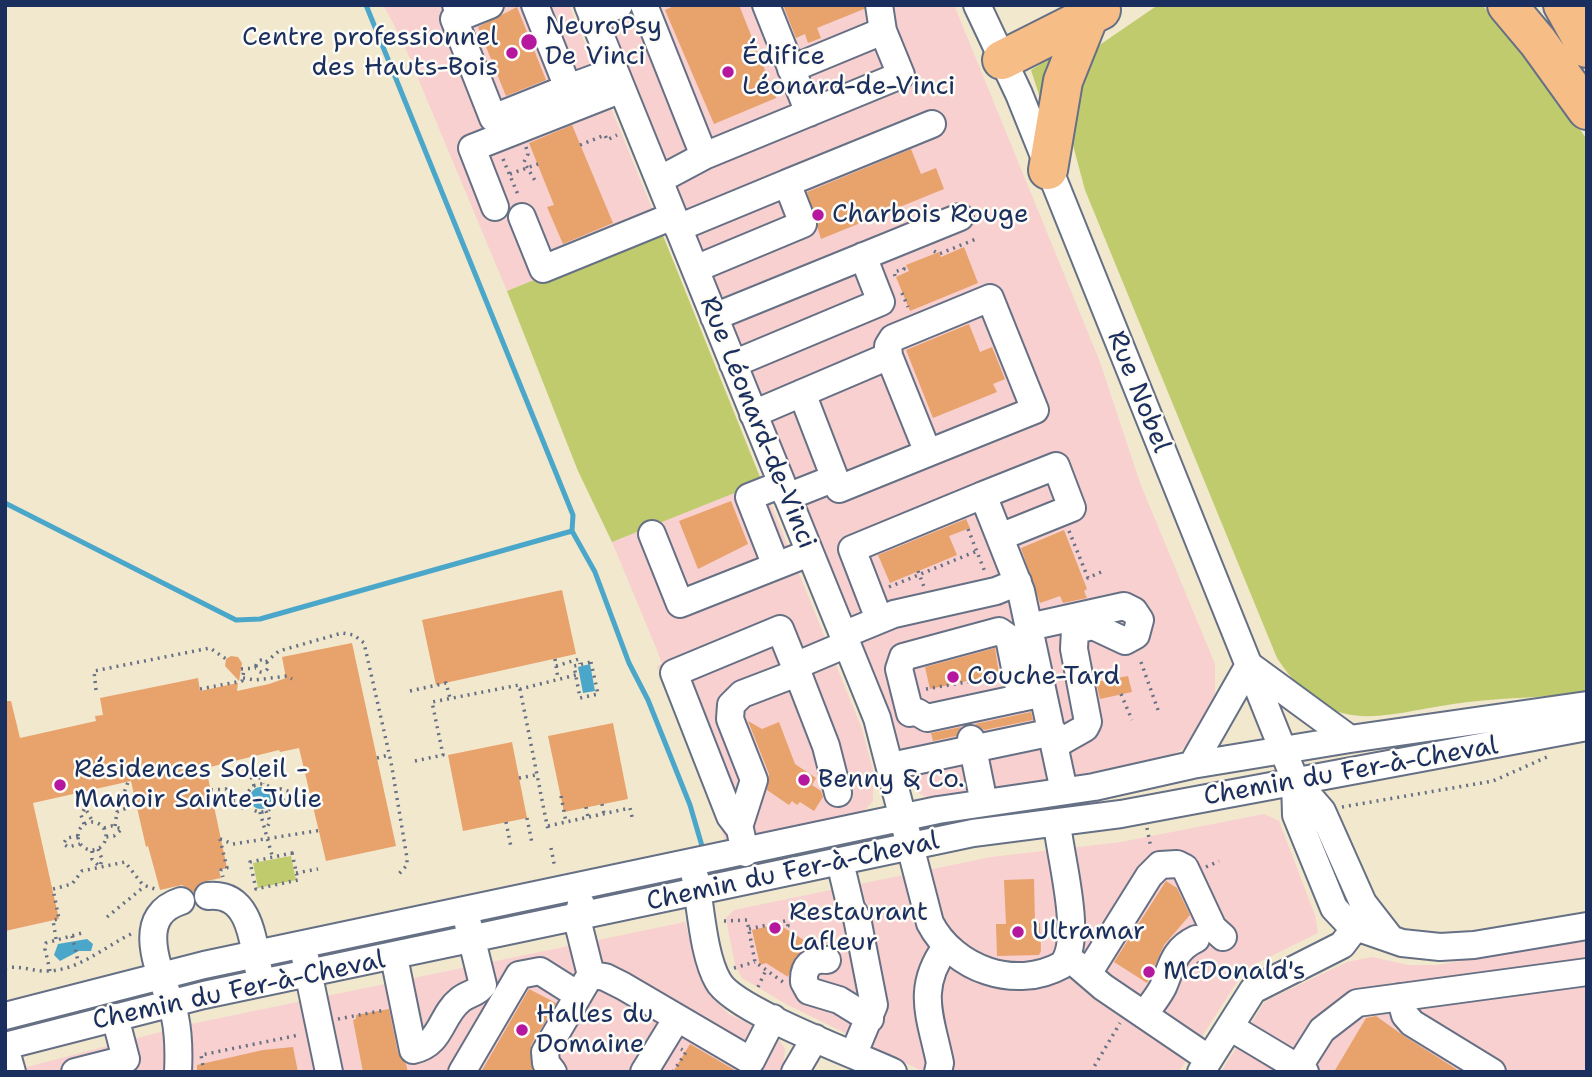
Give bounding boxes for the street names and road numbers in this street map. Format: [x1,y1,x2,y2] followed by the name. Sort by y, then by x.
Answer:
[692,292,822,554] street label: Rue Léonard-de-Vinci
[1099,327,1177,457] street label: Rue Nobel
[1201,731,1501,813] street label: Chemin du Fer-à-Cheval
[644,826,942,918] street label: Chemin du Fer-à-Cheval
[90,945,388,1037] street label: Chemin du Fer-à-Cheval

